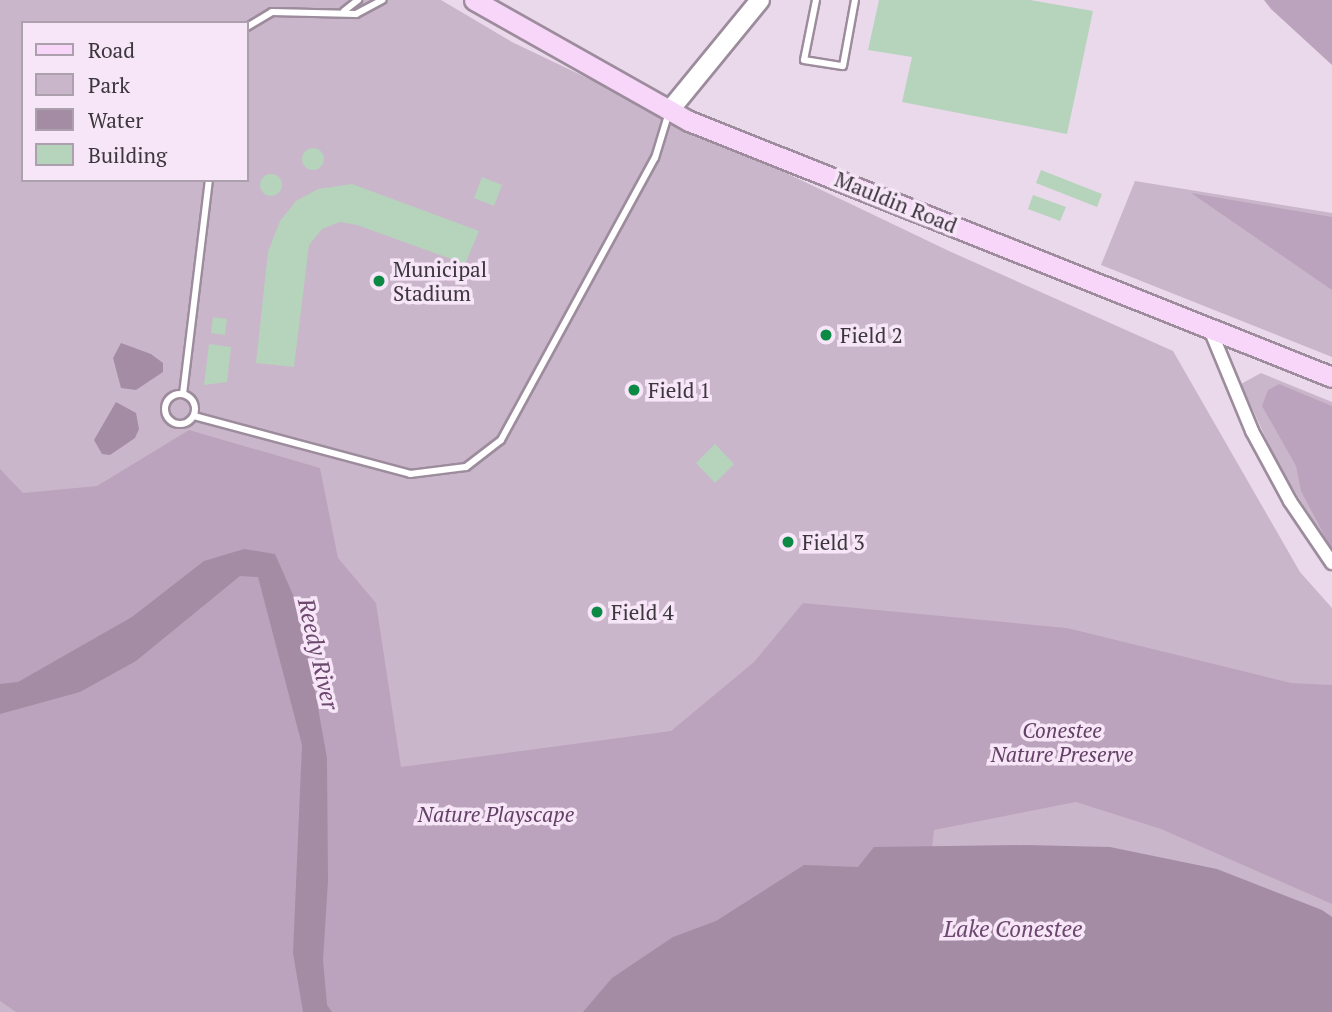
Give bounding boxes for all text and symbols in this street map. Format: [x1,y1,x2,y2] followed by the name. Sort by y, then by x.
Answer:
[21,21,248,182] legend
[88,36,135,64] text: Road
[88,71,130,99] text: Park
[88,106,143,134] text: Water
[88,141,167,169] text: Building
[831,166,961,238] street label: Mauldin Road
[393,256,487,306] place label: Municipal Stadium
[371,273,387,289] marker: Municipal Stadium
[840,322,903,348] place label: Field 2
[818,327,834,343] marker: Field 2
[648,377,711,403] place label: Field 1
[626,382,642,398] marker: Field 1
[802,529,865,555] place label: Field 3
[780,534,796,550] marker: Field 3
[292,596,344,712] water label: Reedy River
[611,599,674,625] place label: Field 4
[589,604,605,620] marker: Field 4
[991,717,1133,767] park label: Conestee Nature Preserve
[418,801,574,827] park label: Nature Playscape
[944,915,1082,943] water label: Lake Conestee

